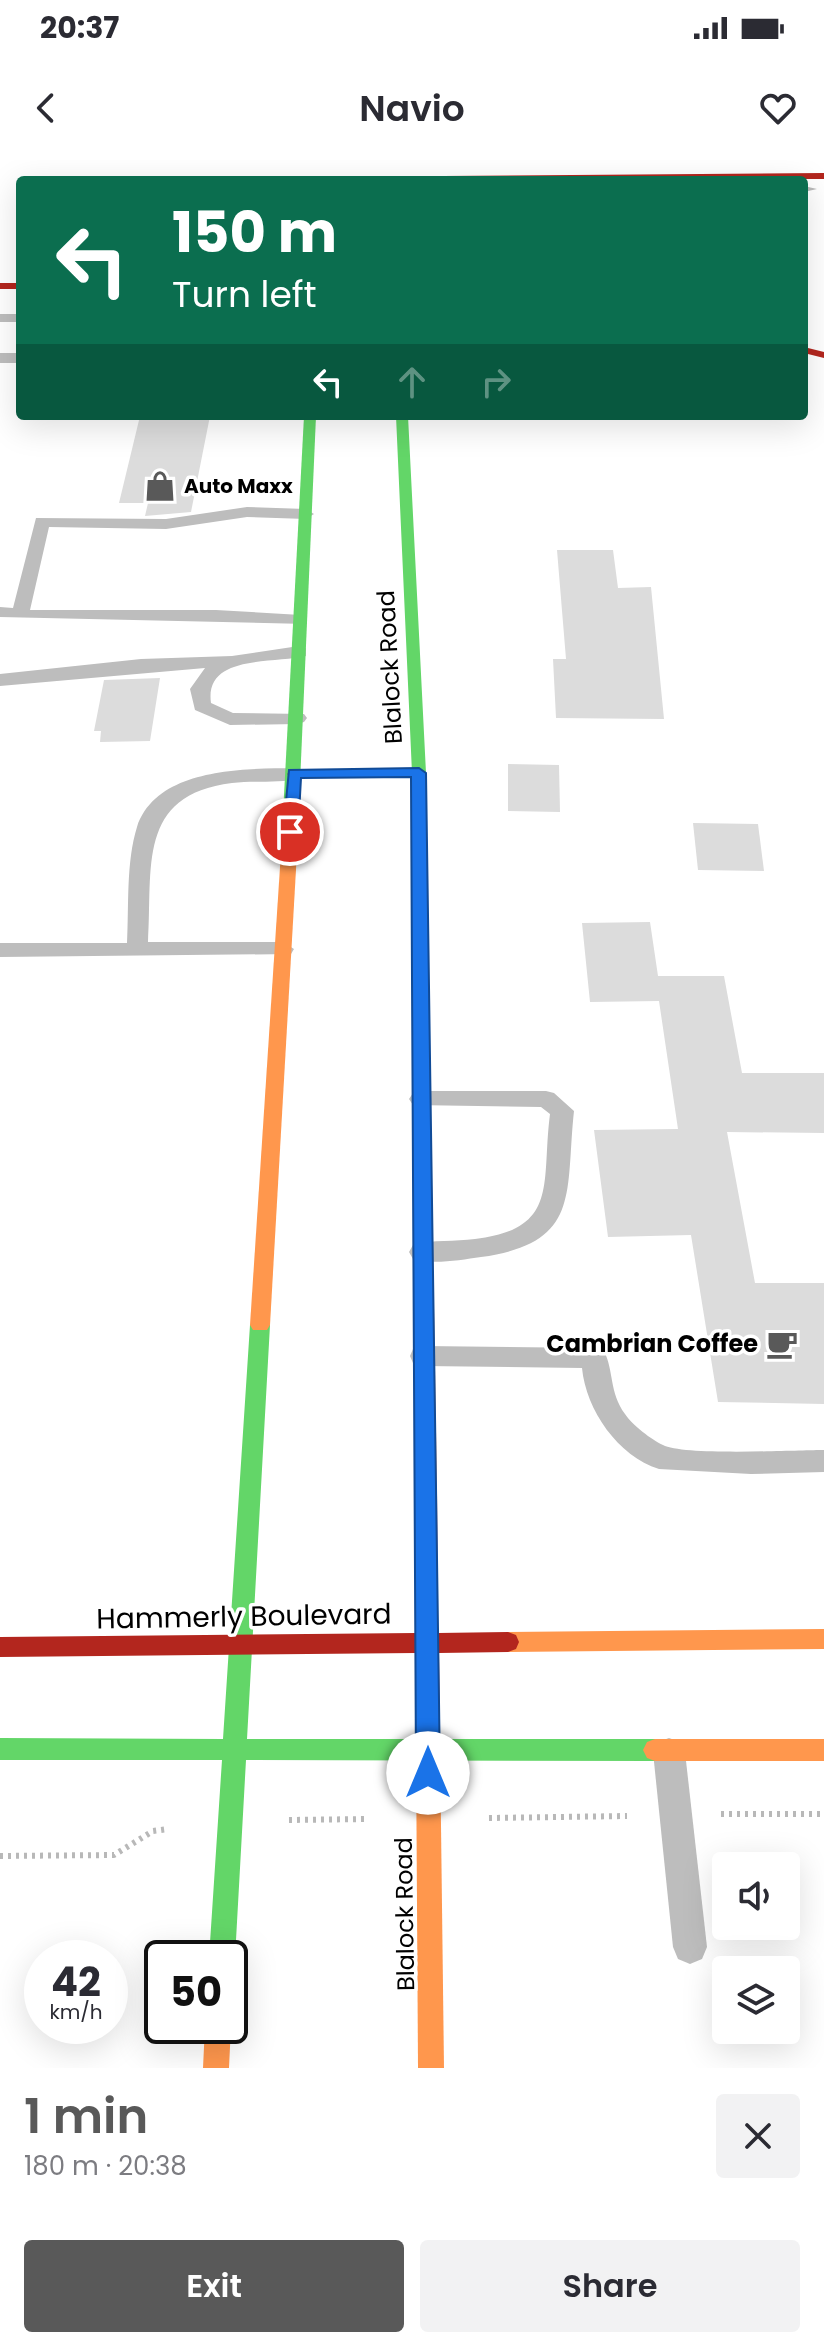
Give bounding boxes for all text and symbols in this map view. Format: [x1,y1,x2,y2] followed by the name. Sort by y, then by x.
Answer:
[40,6,119,49] text: 20:37
[359,83,465,134] text: Navio
[24,86,68,130] icon: back
[756,86,800,130] icon: heart
[172,193,337,272] text: 150 m
[40,208,144,312] icon: left
[172,269,317,320] text: Turn left
[306,360,350,404] icon: left
[390,360,434,404] icon: ahead
[474,360,518,404] icon: right
[143,469,177,503] shop icon: Auto Maxx
[184,472,293,500] place label: Auto Maxx
[369,589,410,745] street label: Blalock Road
[256,798,324,866] pin
[268,810,312,854] icon: arrive
[546,1327,758,1360] place label: Cambrian Coffee
[765,1327,799,1361] cafe icon: Cambrian Coffee
[96,1594,392,1639] street label: Hammerly Boulevard
[386,1731,470,1815] position arrow
[387,1837,422,1991] street label: Blalock Road
[712,1852,800,2044] map controls
[712,1852,800,1940] button: sound
[144,1940,248,2044] speed limit sign: 50
[51,1954,101,2010] text: 42
[712,1956,800,2044] button: layers
[49,1998,103,2026] text: km/h
[24,2083,148,2150] text: 1 min
[716,2094,800,2178] button: close
[24,2148,187,2184] text: 180 m · 20:38
[24,2240,404,2332] button: Exit
[420,2240,800,2332] button: Share

